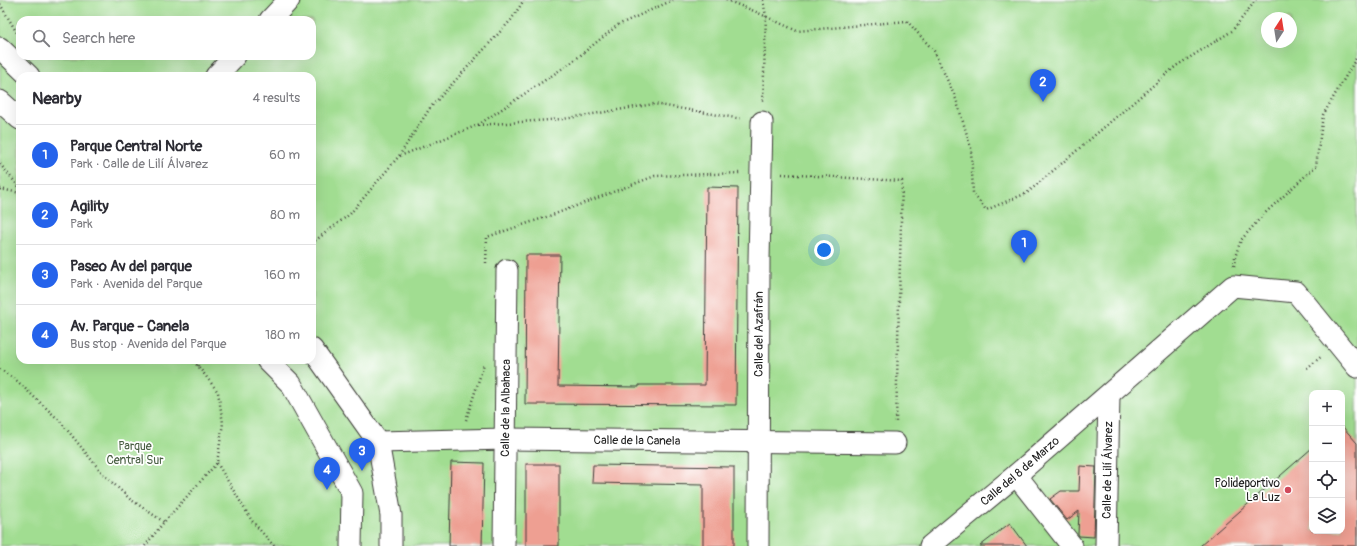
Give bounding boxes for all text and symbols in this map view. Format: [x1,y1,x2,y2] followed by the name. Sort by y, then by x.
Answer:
[1261,12,1297,48] north arrow
[16,16,316,60] search box
[30,27,52,49] icon: search
[62,29,135,48] text: Search here
[1030,69,1056,102] pin: 2
[32,88,81,109] text: Nearby
[253,90,300,106] text: 4 results
[70,137,202,156] text: Parque Central Norte
[42,147,48,163] text: 1
[269,147,300,163] text: 60 m
[70,156,208,172] text: Park · Calle de Lilí Álvarez
[70,197,109,216] text: Agility
[41,207,49,223] text: 2
[270,207,300,223] text: 80 m
[70,216,93,232] text: Park
[1011,230,1037,263] pin: 1
[814,240,834,260] your location
[70,257,192,276] text: Paseo Av del parque
[41,267,49,283] text: 3
[264,267,300,283] text: 160 m
[70,276,202,292] text: Park · Avenida del Parque
[752,291,767,377] street label: Calle del Azafrán
[70,317,189,336] text: Av. Parque - Canela
[41,327,49,343] text: 4
[265,327,300,343] text: 180 m
[70,336,226,352] text: Bus stop · Avenida del Parque
[498,359,514,457] street label: Calle de la Albahaca
[1309,390,1345,534] map controls
[1309,390,1345,426] button: +
[1100,421,1116,519] street label: Calle de Lilí Álvarez
[1309,426,1345,462] button: −
[594,433,681,449] street label: Calle de la Canela
[978,433,1063,509] street label: Calle del 8 de Marzo
[349,438,375,471] pin: 3
[106,439,164,468] park label: Parque Central Sur
[314,457,340,490] pin: 4
[1309,462,1345,498] button: locate
[1214,476,1281,505] place label: Polideportivo La Luz
[1283,485,1293,495] marker: Polideportivo La Luz
[1309,498,1345,534] button: layers

